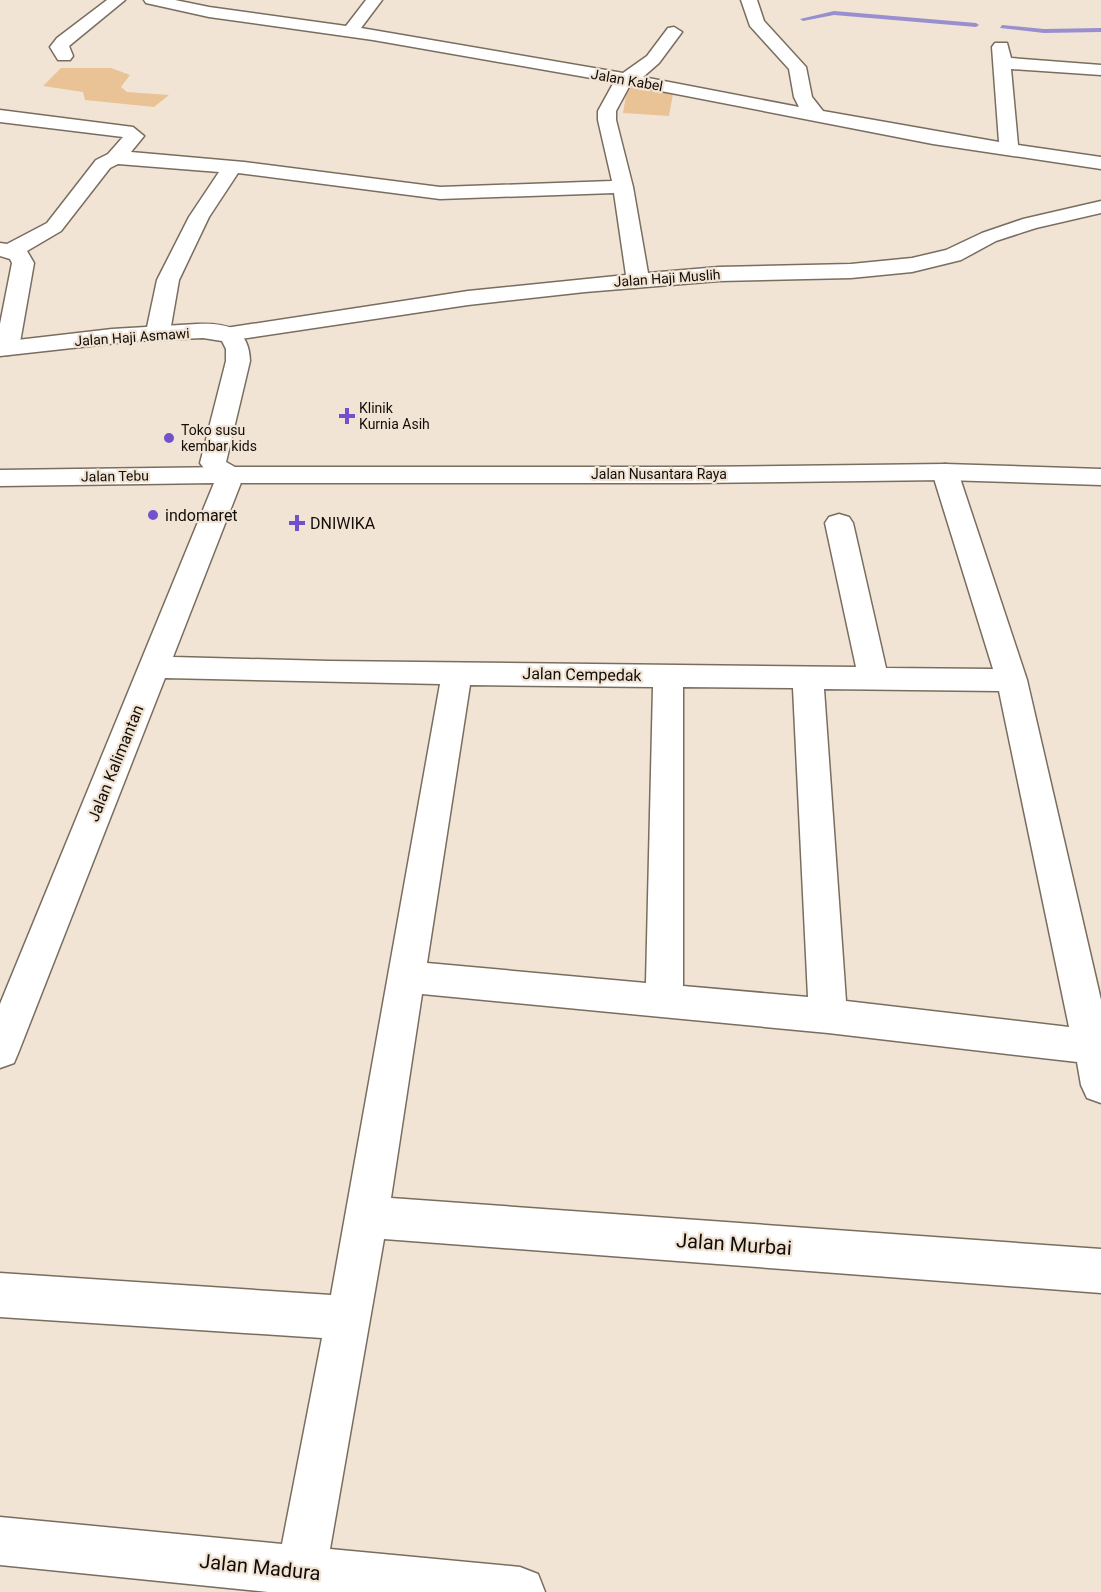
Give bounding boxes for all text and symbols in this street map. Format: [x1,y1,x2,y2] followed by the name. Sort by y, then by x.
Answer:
[590,66,664,94] street label: Jalan Kabel
[613,266,721,290] street label: Jalan Haji Muslih
[74,325,190,349] street label: Jalan Haji Asmawi
[359,400,430,432] place label: Klinik Kurnia Asih
[340,409,354,423] marker: Klinik Kurnia Asih
[181,422,257,454] place label: Toko susu kembar kids
[162,431,176,445] marker: Toko susu kembar kids
[591,466,727,482] street label: Jalan Nusantara Raya
[81,467,149,485] street label: Jalan Tebu
[165,506,238,525] place label: indomaret
[146,508,160,522] marker: indomaret
[288,514,306,532] marker: DNIWIKA
[310,514,376,533] place label: DNIWIKA
[522,664,643,685] street label: Jalan Cempedak
[83,702,147,824] street label: Jalan Kalimantan
[675,1228,793,1260] street label: Jalan Murbai
[198,1549,322,1585] street label: Jalan Madura

